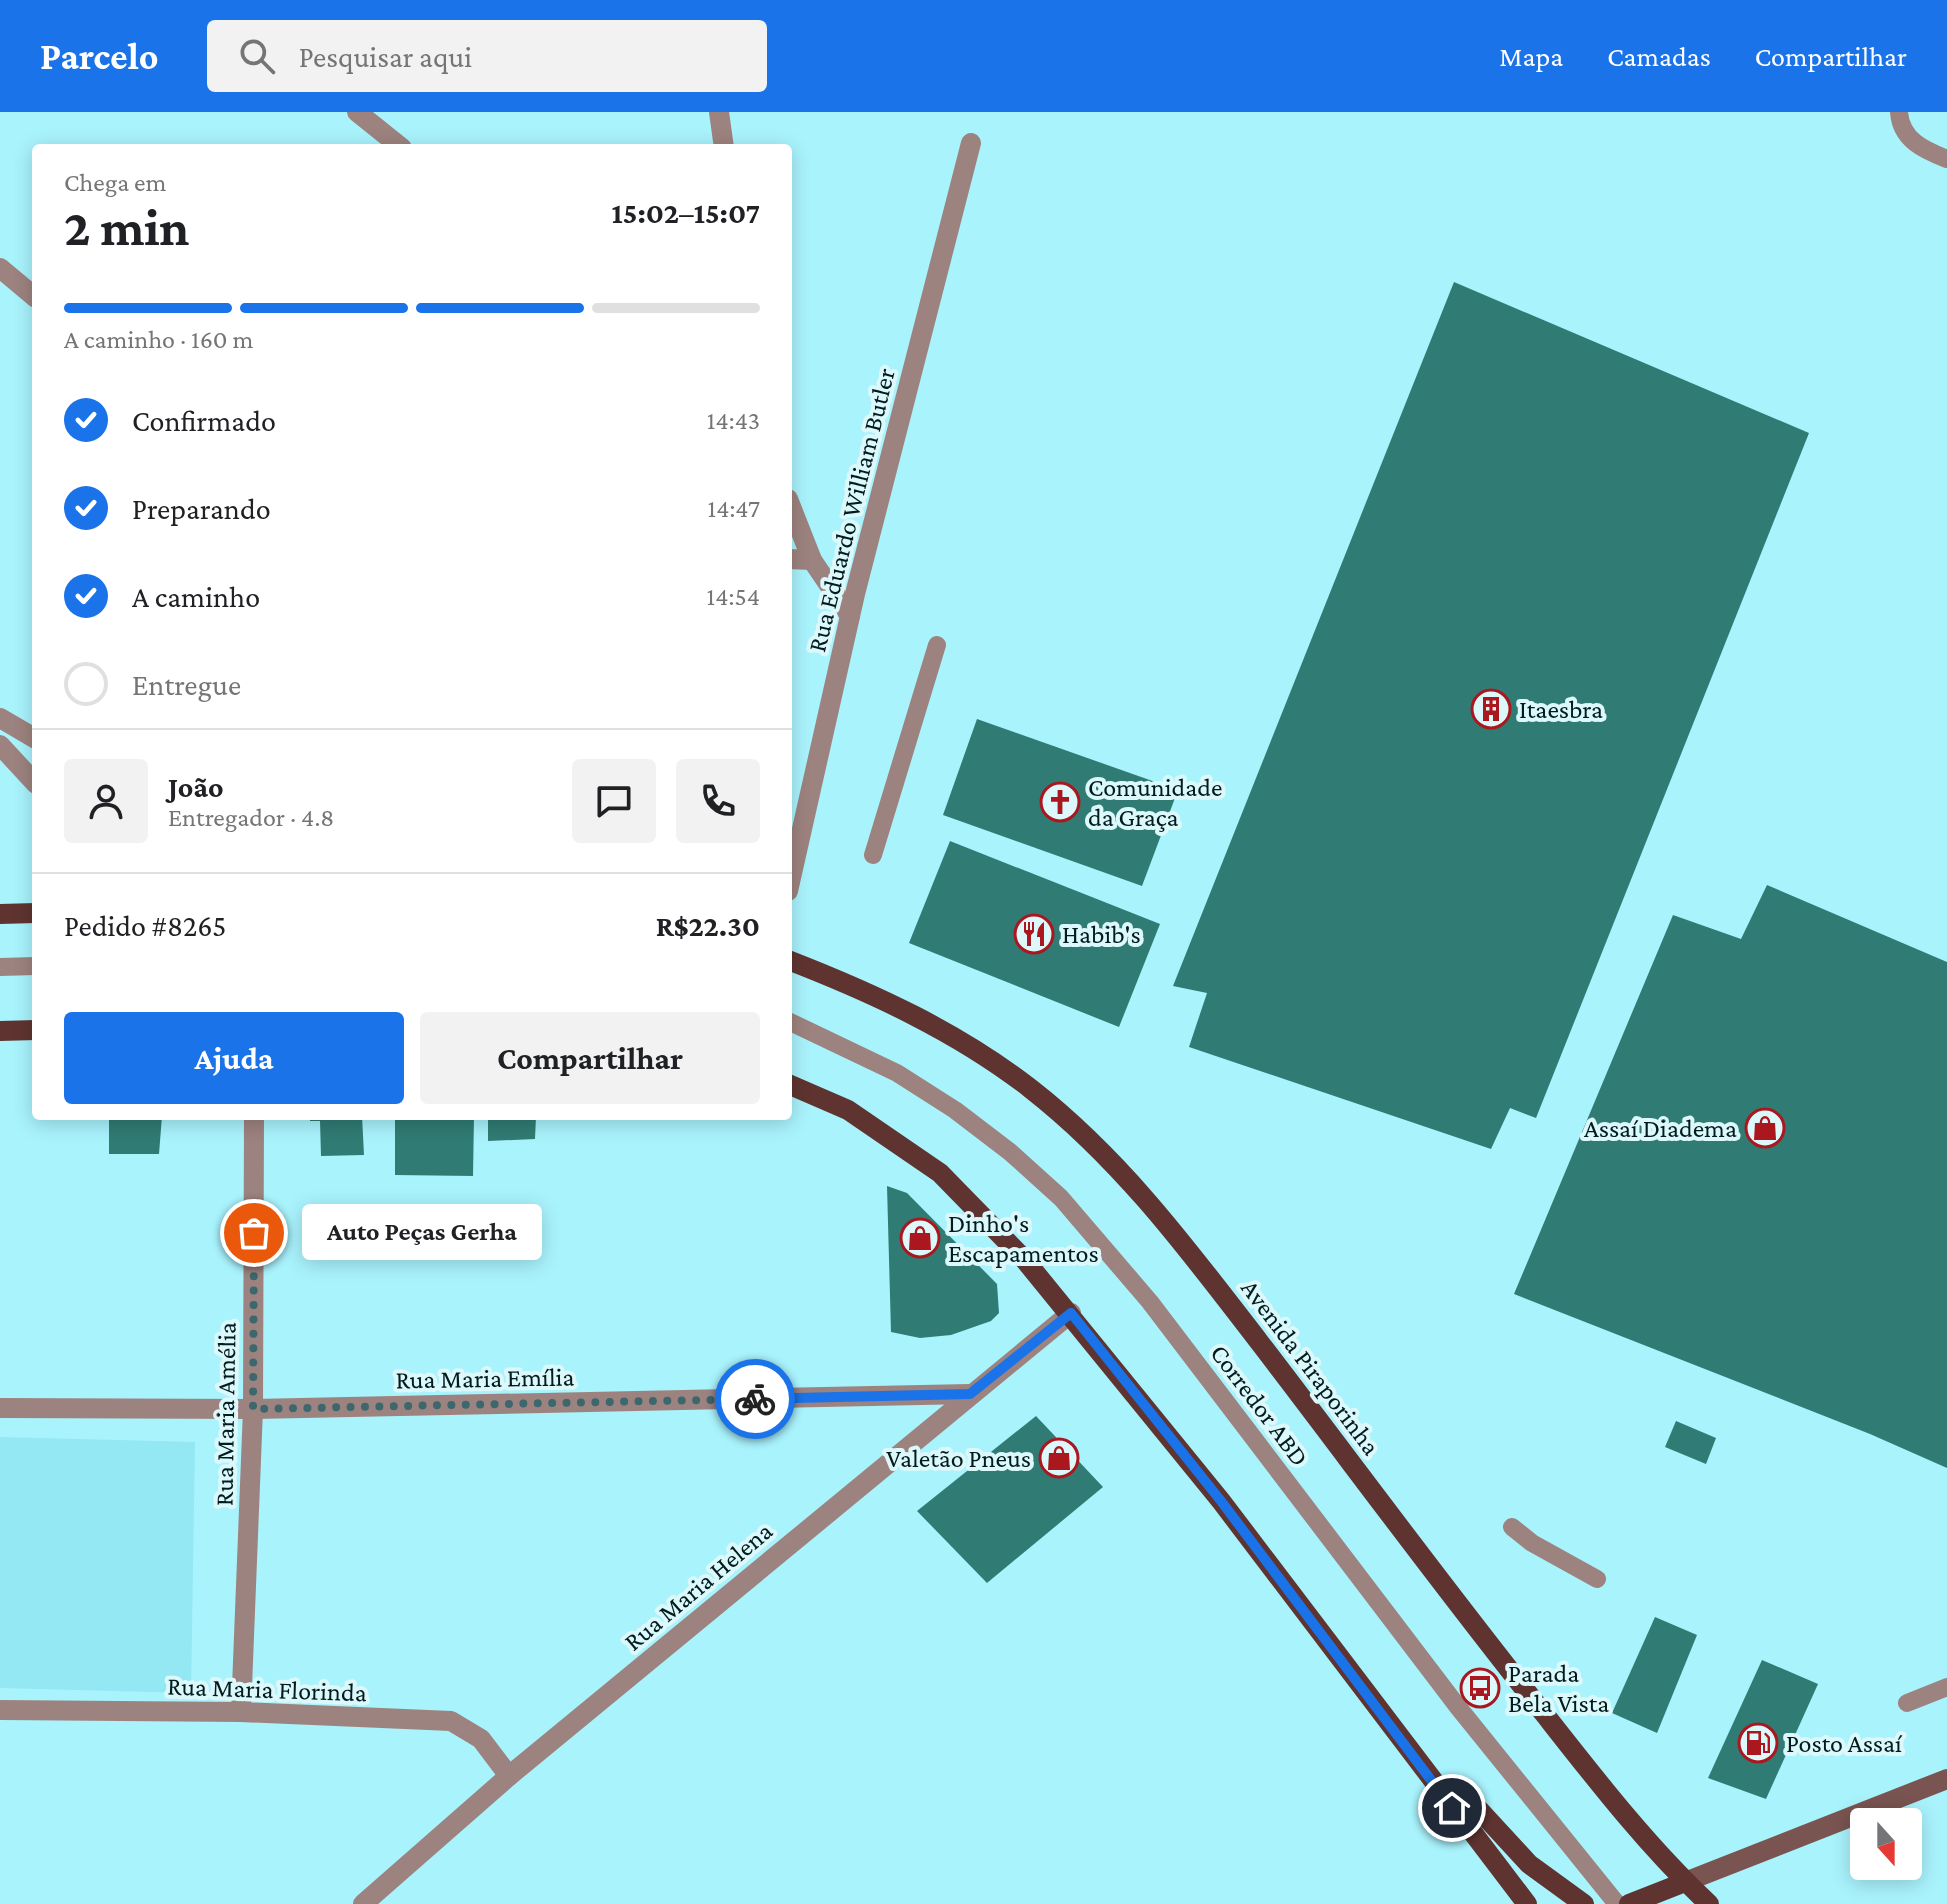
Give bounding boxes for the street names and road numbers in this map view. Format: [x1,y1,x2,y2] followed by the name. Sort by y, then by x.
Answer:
[802,365,901,655] street label: Rua Eduardo William Butler
[1235,1274,1386,1461] street label: Avenida Piraporinha
[209,1322,242,1506] street label: Rua Maria Amélia
[1205,1339,1315,1472] street label: Corredor ABD
[395,1362,575,1395] street label: Rua Maria Emília
[618,1516,778,1657] street label: Rua Maria Helena
[167,1672,367,1707] street label: Rua Maria Florinda

